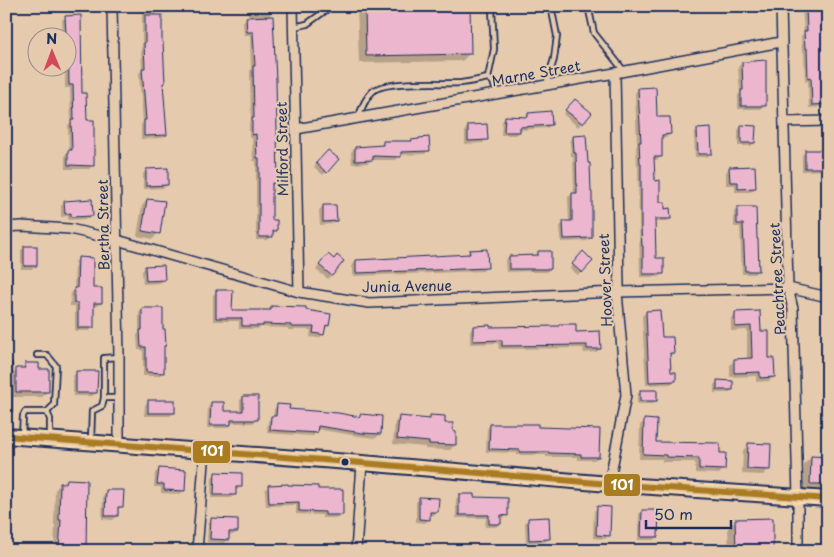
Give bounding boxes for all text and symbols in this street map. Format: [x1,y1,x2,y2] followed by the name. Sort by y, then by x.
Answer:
[28,28,78,78] north arrow
[46,28,57,49] text: N
[490,55,582,91] street label: Marne Street
[271,101,293,197] street label: Milford Street
[92,179,114,271] street label: Bertha Street
[764,222,790,336] street label: Peachtree Street
[593,233,617,327] street label: Hoover Street
[362,275,453,297] street label: Junia Avenue
[192,440,231,464] line badge: 101
[201,440,224,461] text: 101
[340,457,350,467] unlabelled marker
[603,473,641,497] line badge: 101
[611,474,634,495] text: 101
[646,497,732,529] scale bar
[654,502,693,525] text: 50 m

